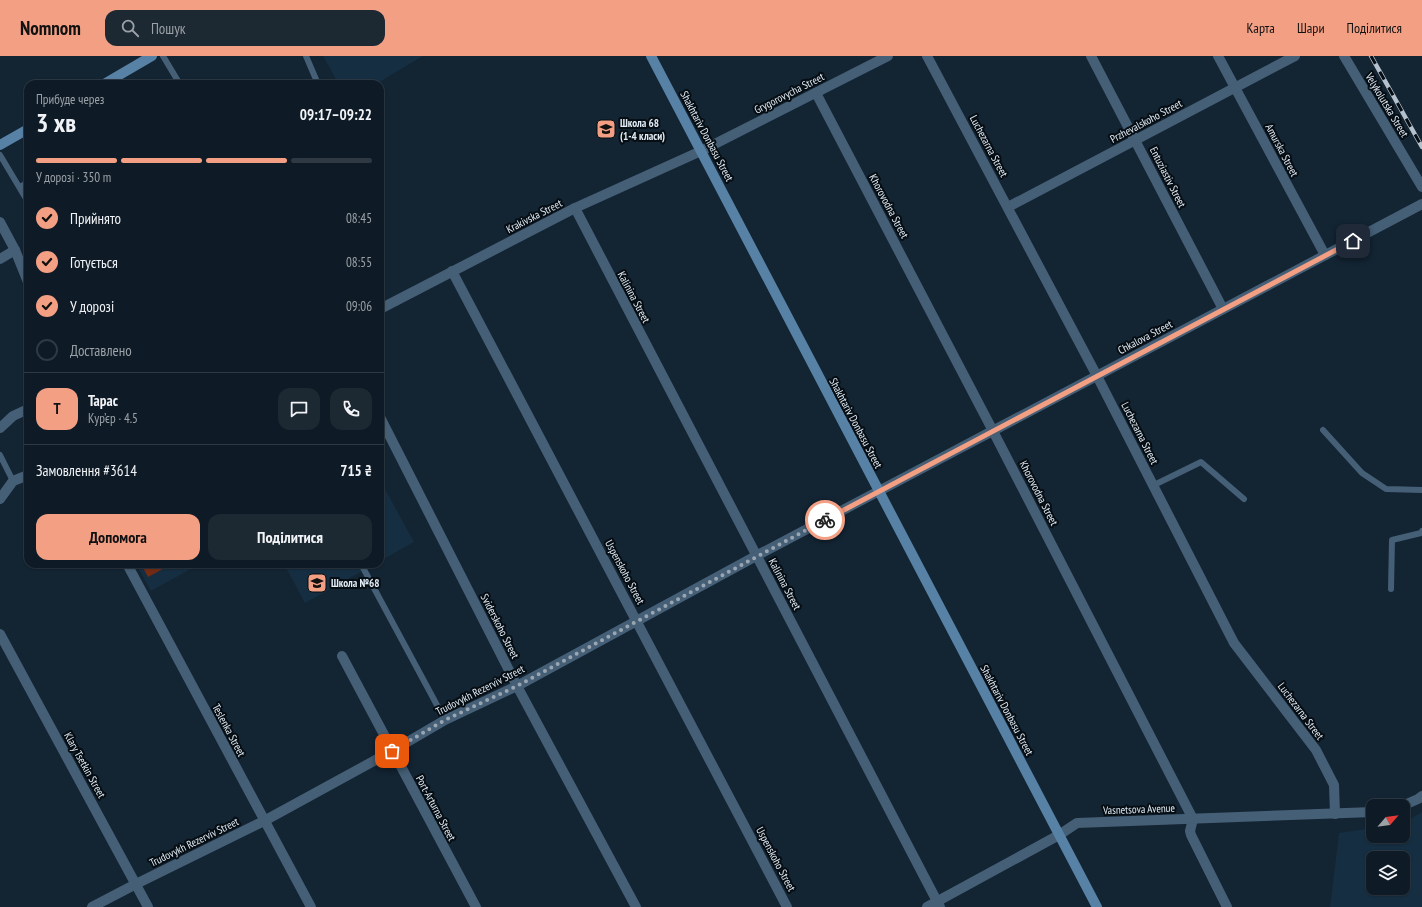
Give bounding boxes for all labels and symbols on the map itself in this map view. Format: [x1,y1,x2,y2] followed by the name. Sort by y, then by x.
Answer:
[752,69,826,117] street label: Grygorovycha Street
[1362,69,1412,140] street label: Velykolutska Street
[677,88,737,184] street label: Shakhtariv Donbasu Street
[1108,96,1184,146] street label: Przhevalskoho Street
[967,113,1011,179] street label: Luchezarna Street
[620,116,665,143] place label: Школа 68 (1-4 класи)
[595,118,617,140] school or university icon: Школа 68 (1-4 класи)
[1262,121,1302,179] street label: Amurska Street
[1147,144,1189,210] street label: Entuziastiv Street
[866,171,912,241] street label: Khorovodna Street
[504,196,564,236] street label: Krakivska Street
[1336,224,1370,258] pin
[615,269,653,325] street label: Kalinina Street
[1115,317,1175,357] street label: Chkalova Street
[826,375,886,471] street label: Shakhtariv Donbasu Street
[1118,399,1162,467] street label: Luchezarna Street
[1017,458,1061,528] street label: Khorovodna Street
[805,500,845,540] courier
[602,537,648,607] street label: Uspenskoho Street
[766,556,804,612] street label: Kalinina Street
[306,572,328,594] school or university icon: Школа №68
[331,576,380,590] place label: Школа №68
[478,591,522,661] street label: Sviderskoho Street
[433,662,527,718] street label: Trudovykh Rezerviv Street
[977,662,1037,758] street label: Shakhtariv Donbasu Street
[1275,680,1327,742] street label: Luchezarna Street
[209,701,249,759] street label: Teslenka Street
[61,730,109,800] street label: Klary Tsetkin Street
[375,734,409,768] pin
[413,773,459,843] street label: Port-Arturna Street
[1366,799,1410,843] north arrow
[1102,801,1176,817] street label: Vasnetsova Avenue
[147,814,241,870] street label: Trudovykh Rezerviv Street
[753,824,799,894] street label: Uspenskoho Street

